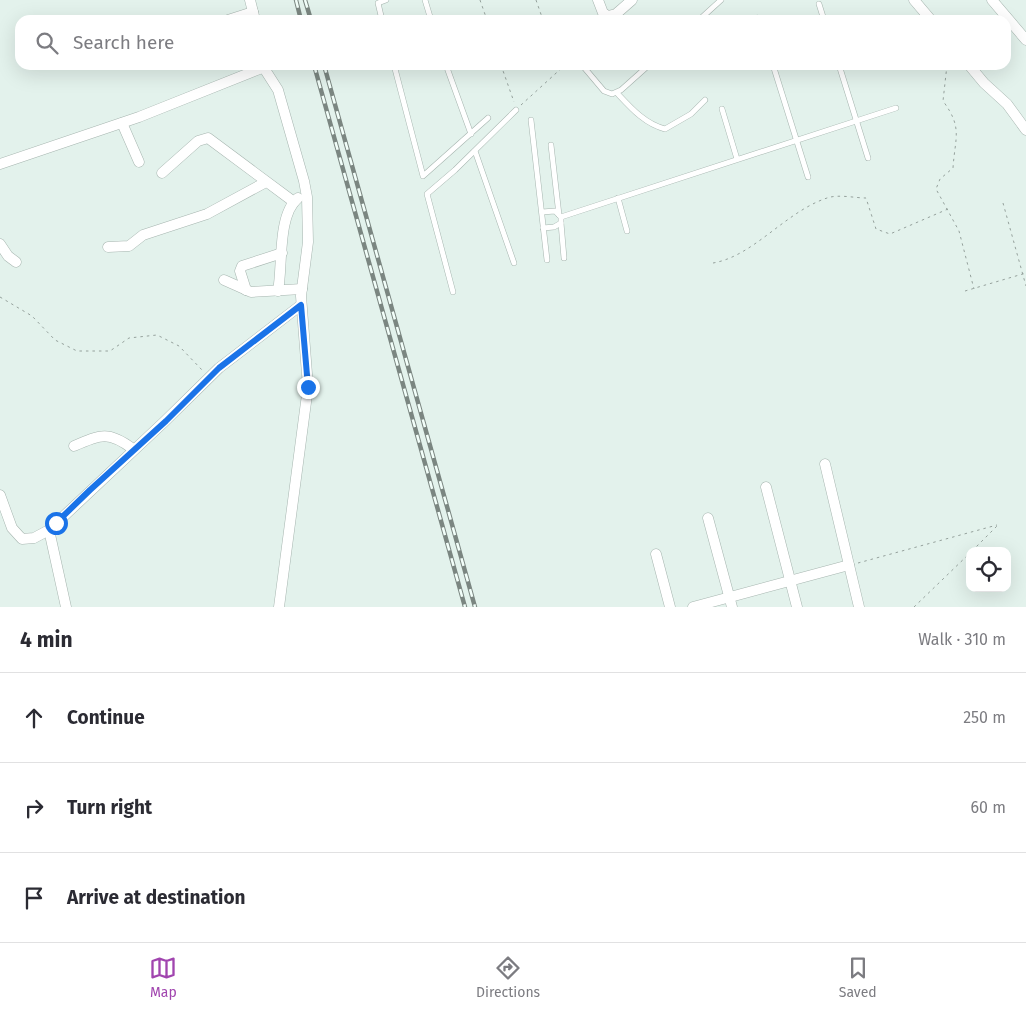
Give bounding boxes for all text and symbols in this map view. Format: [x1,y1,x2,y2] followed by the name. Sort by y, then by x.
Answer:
[15,15,1011,70] search box
[33,29,61,57] icon: search
[73,31,174,54] text: Search here
[297,376,320,399] route end
[45,512,68,535] route start
[966,547,1011,592] map controls
[966,547,1011,592] button: locate
[20,627,73,653] text: 4 min
[918,630,1006,649] text: Walk · 310 m
[20,704,48,732] icon: ahead
[67,706,145,729] text: Continue
[963,708,1006,727] text: 250 m
[20,794,48,822] icon: right
[67,796,152,819] text: Turn right
[971,798,1006,817] text: 60 m
[20,884,48,912] icon: arrive
[67,886,246,909] text: Arrive at destination
[149,954,177,1001] tab: Map
[476,954,540,1001] tab: Directions
[839,954,877,1001] tab: Saved

